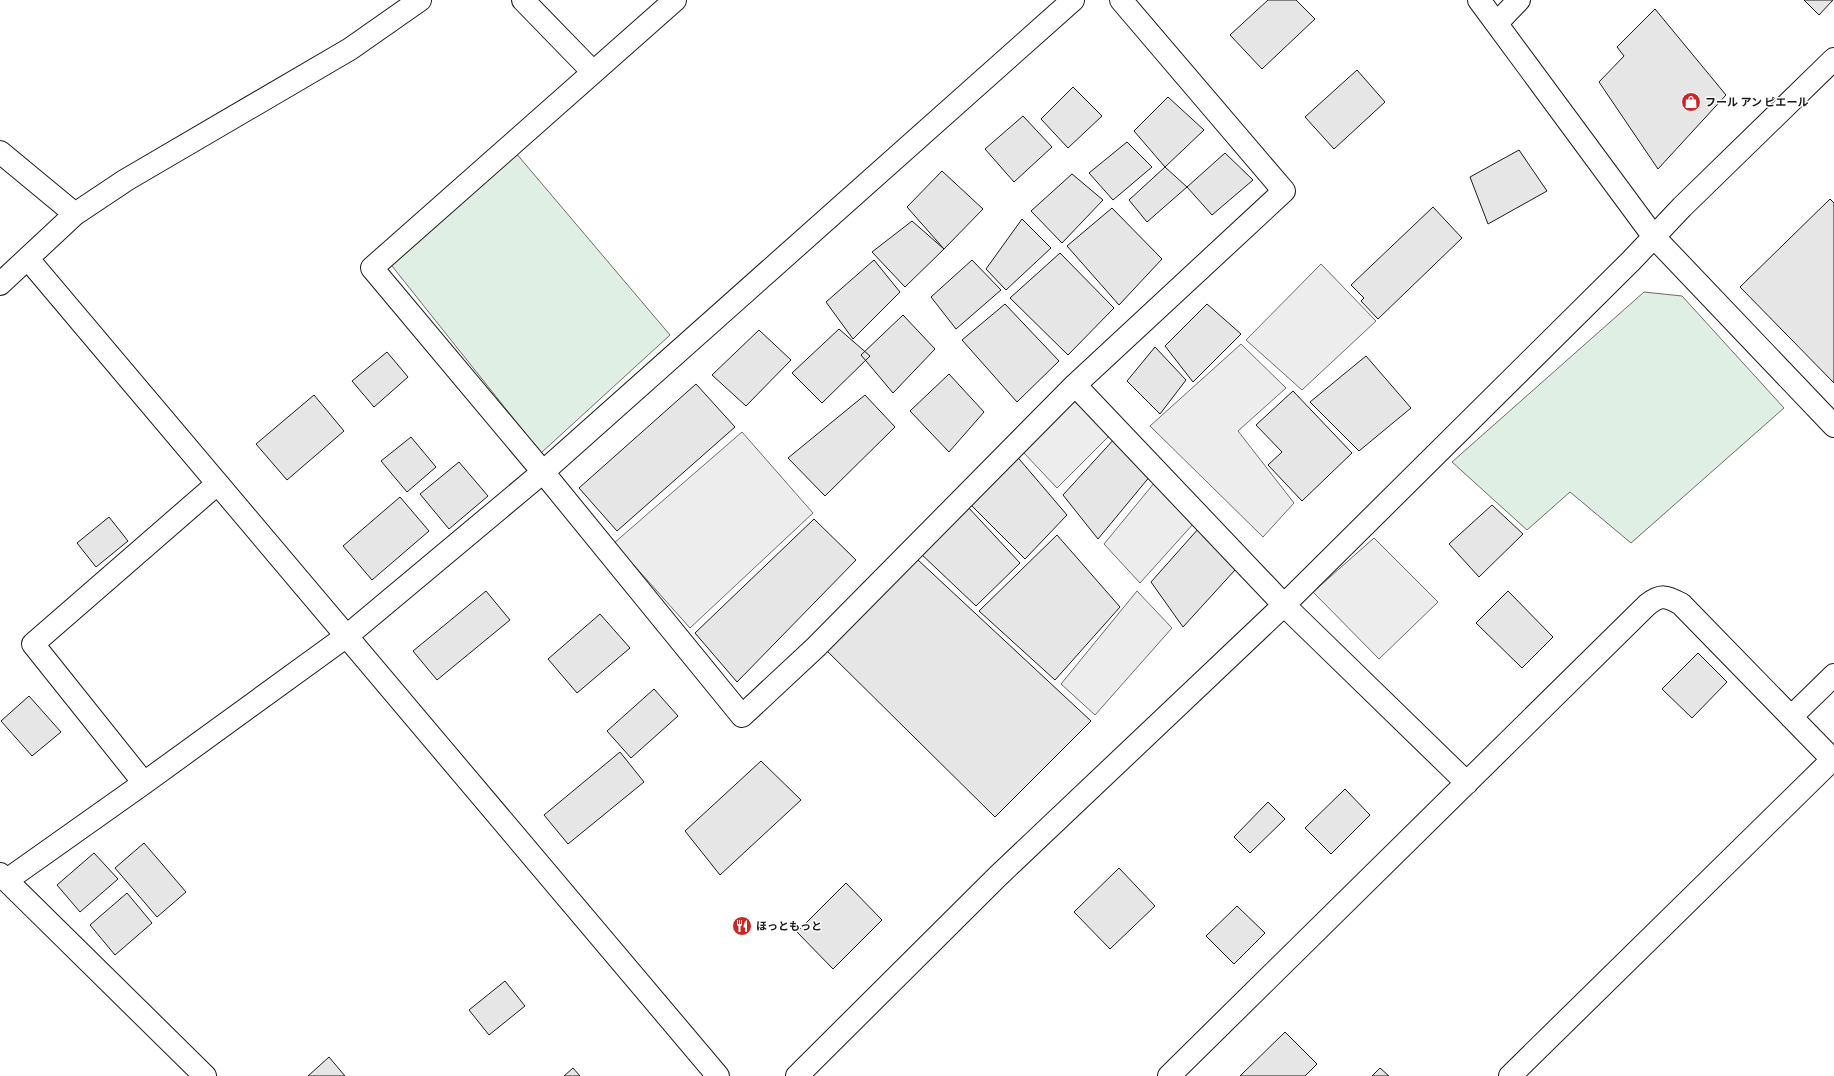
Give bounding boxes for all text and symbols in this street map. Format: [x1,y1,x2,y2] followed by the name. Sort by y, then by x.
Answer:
[1680,91,1702,113] shop icon: フール アン ピエール
[1705,96,1808,109] place label: フール アン ピエール
[731,915,753,937] restaurant icon: ほっともっと
[756,920,822,933] place label: ほっともっと

